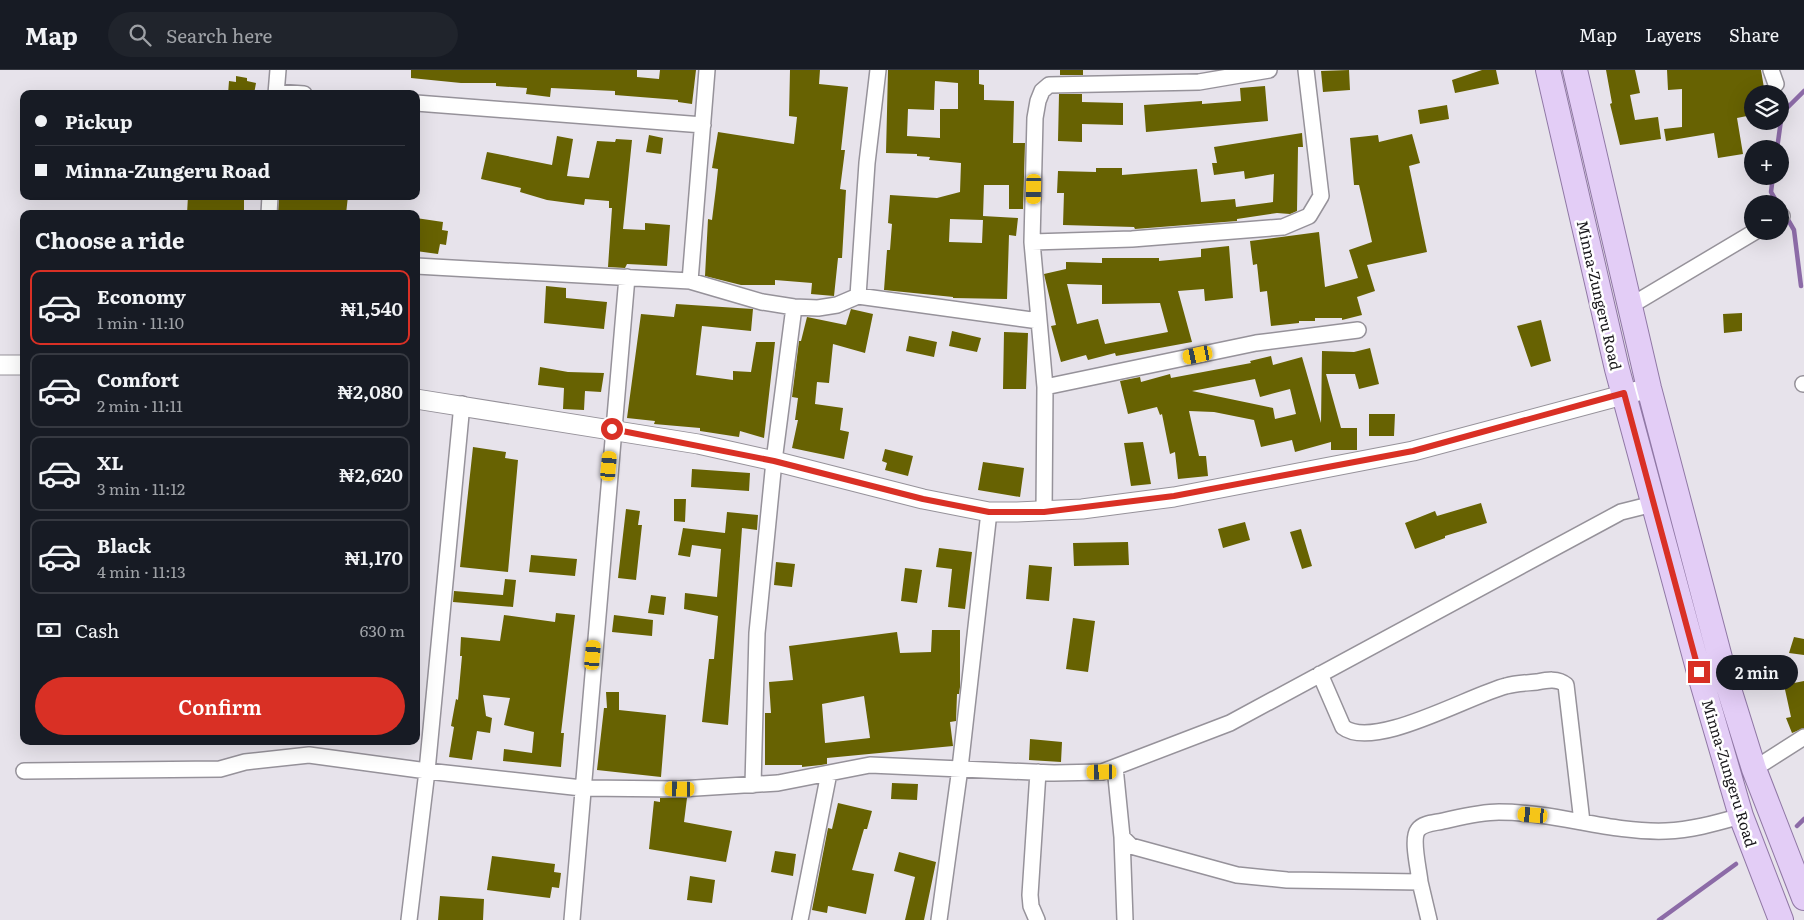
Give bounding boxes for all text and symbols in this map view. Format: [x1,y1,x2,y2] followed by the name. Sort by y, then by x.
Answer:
[108,12,458,57] search box
[25,17,78,52] text: Map
[126,21,154,49] icon: search
[166,21,272,49] text: Search here
[1579,21,1617,48] text: Map
[1645,21,1701,48] text: Layers
[1729,21,1779,48] text: Share
[1744,85,1789,240] map controls
[1744,85,1789,130] button: layers
[65,107,133,135] text: Pickup
[1744,140,1789,185] button: +
[65,156,270,184] text: Minna-Zungeru Road
[1026,174,1041,204] car
[1744,195,1789,240] button: −
[1572,218,1628,372] street label: Minna-Zungeru Road
[35,223,184,256] text: Choose a ride
[97,282,186,310] text: Economy
[37,285,82,330] icon: car
[341,294,403,322] text: ₦1,540
[97,310,184,334] text: 1 min · 11:10
[1181,345,1214,365] car
[97,365,179,393] text: Comfort
[37,368,82,413] icon: car
[337,377,403,405] text: ₦2,080
[97,393,183,417] text: 2 min · 11:11
[601,418,623,440] route start
[97,448,124,476] text: XL
[600,450,617,482] car
[37,451,82,496] icon: car
[339,460,403,488] text: ₦2,620
[97,476,185,500] text: 3 min · 11:12
[97,531,151,559] text: Black
[37,534,82,579] icon: car
[344,543,403,571] text: ₦1,170
[97,559,186,583] text: 4 min · 11:13
[35,616,63,644] icon: cash
[75,616,119,644] text: Cash
[360,618,405,642] text: 630 m
[584,639,601,671] car
[1716,654,1799,690] callout: 2 min
[1735,660,1779,684] text: 2 min
[1688,661,1710,683] route end
[35,677,405,735] button: Confirm
[1697,696,1763,850] street label: Minna-Zungeru Road
[1086,764,1117,780] car
[664,781,695,797] car
[1517,806,1548,824] car

